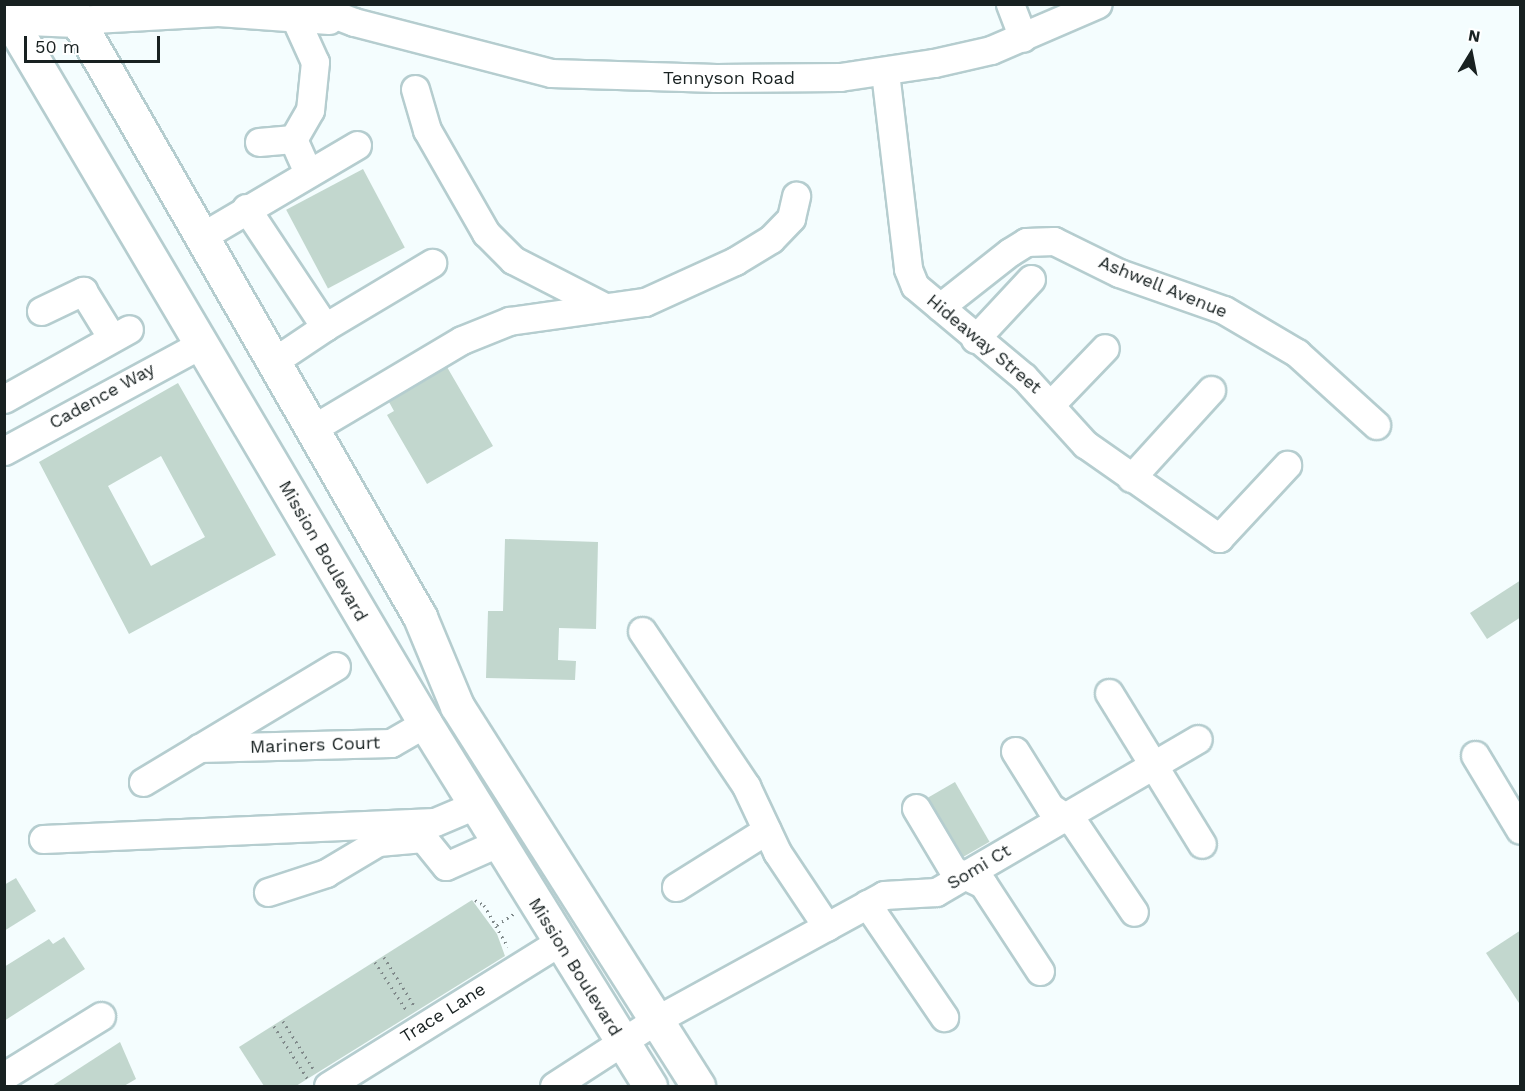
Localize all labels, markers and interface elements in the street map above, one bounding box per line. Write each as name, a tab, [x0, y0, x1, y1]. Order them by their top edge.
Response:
scale bar	[27, 24, 164, 62]
north arrow	[1441, 24, 1501, 84]
text: N	[1467, 25, 1482, 46]
text: 50 m	[35, 36, 80, 57]
street label: Tennyson Road	[663, 67, 795, 89]
street label: Ashwell Avenue	[1095, 251, 1231, 323]
street label: Hideaway Street	[922, 290, 1046, 398]
street label: Cadence Way	[45, 358, 159, 434]
street label: Mission Boulevard	[274, 477, 372, 625]
street label: Mariners Court	[250, 732, 380, 758]
street label: Somi Ct	[943, 840, 1015, 894]
street label: Mission Boulevard	[524, 894, 626, 1040]
street label: Trace Lane	[397, 978, 489, 1048]

